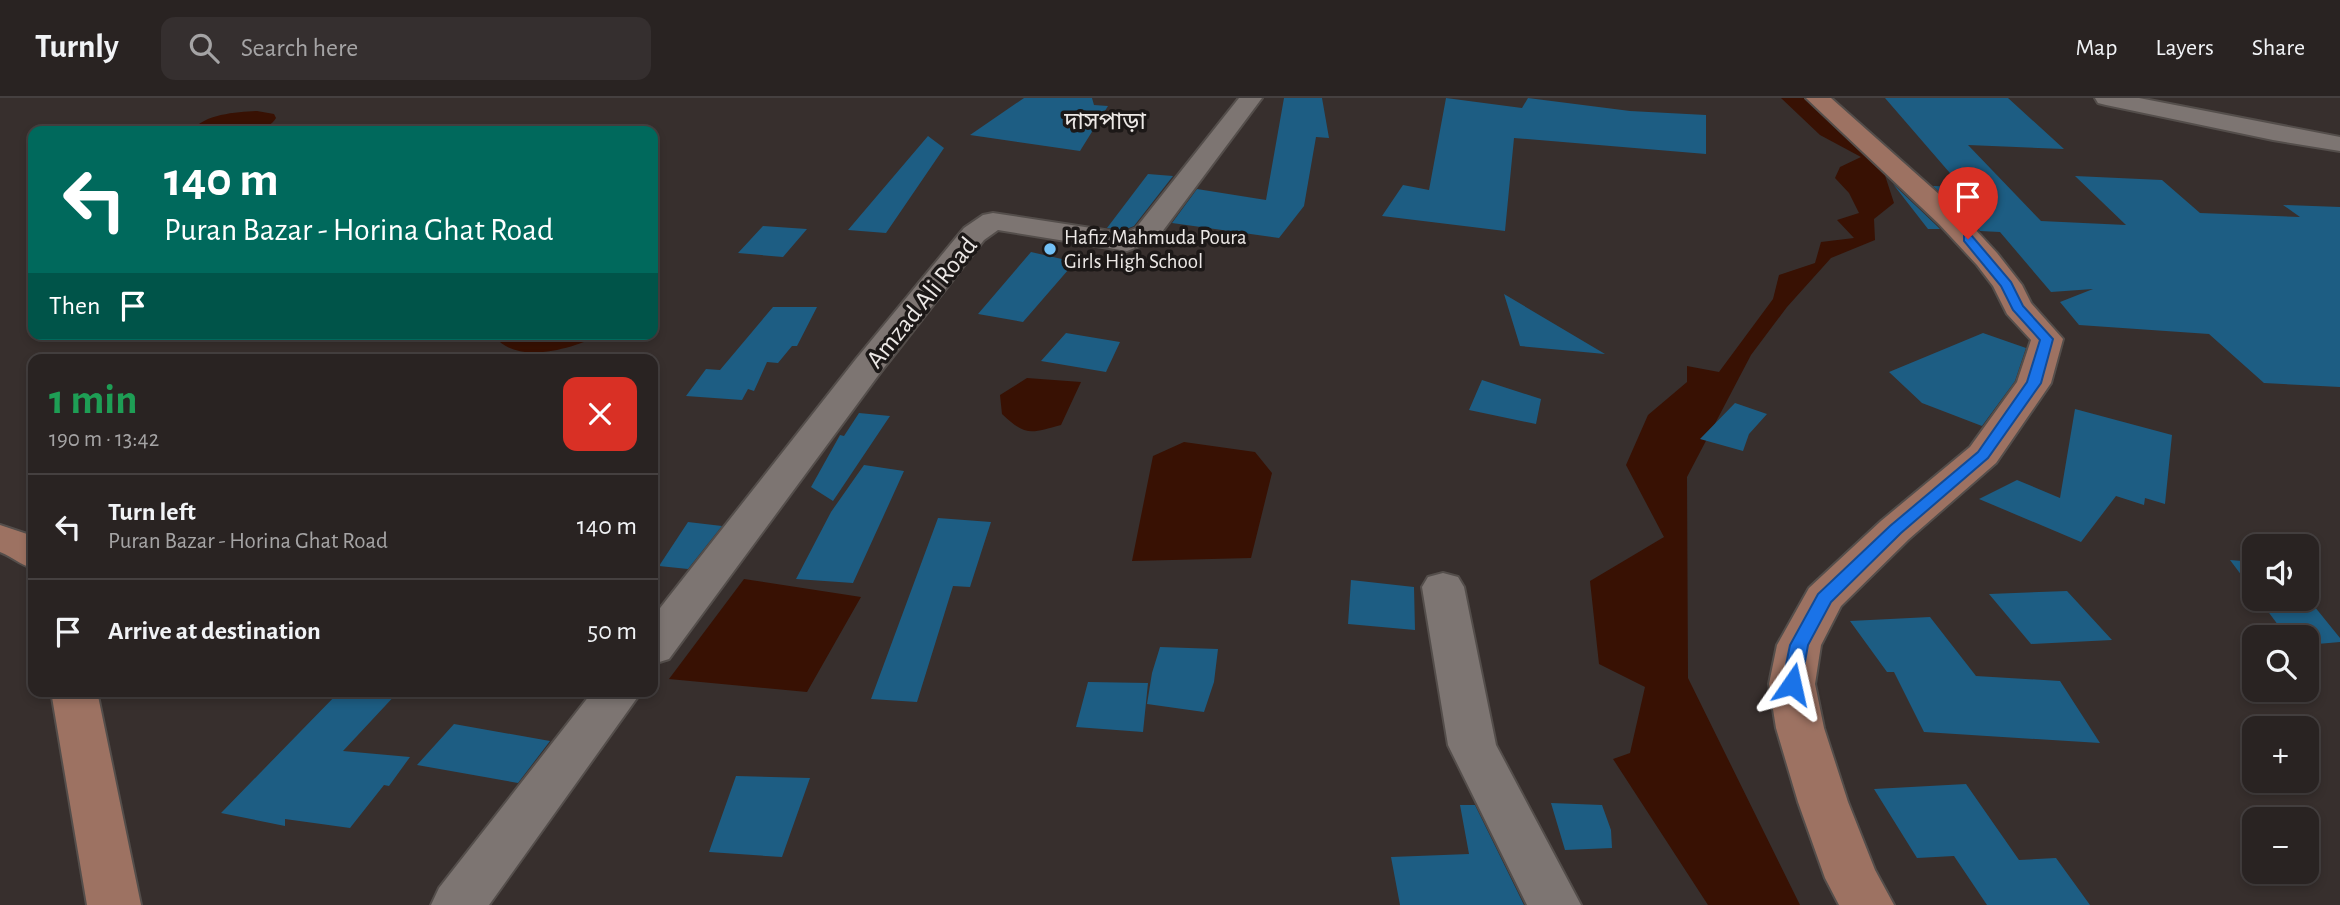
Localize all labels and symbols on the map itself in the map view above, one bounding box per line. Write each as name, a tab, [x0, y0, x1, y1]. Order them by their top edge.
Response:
district label: দাসপাড়া	[1063, 110, 1146, 134]
pin	[1938, 167, 1998, 239]
place label: Hafiz Mahmuda Poura Girls High School	[1064, 227, 1247, 272]
street label: Amzad Ali Road	[861, 232, 982, 373]
marker: Hafiz Mahmuda Poura Girls High School	[1042, 241, 1058, 257]
position arrow	[1755, 647, 1829, 721]

